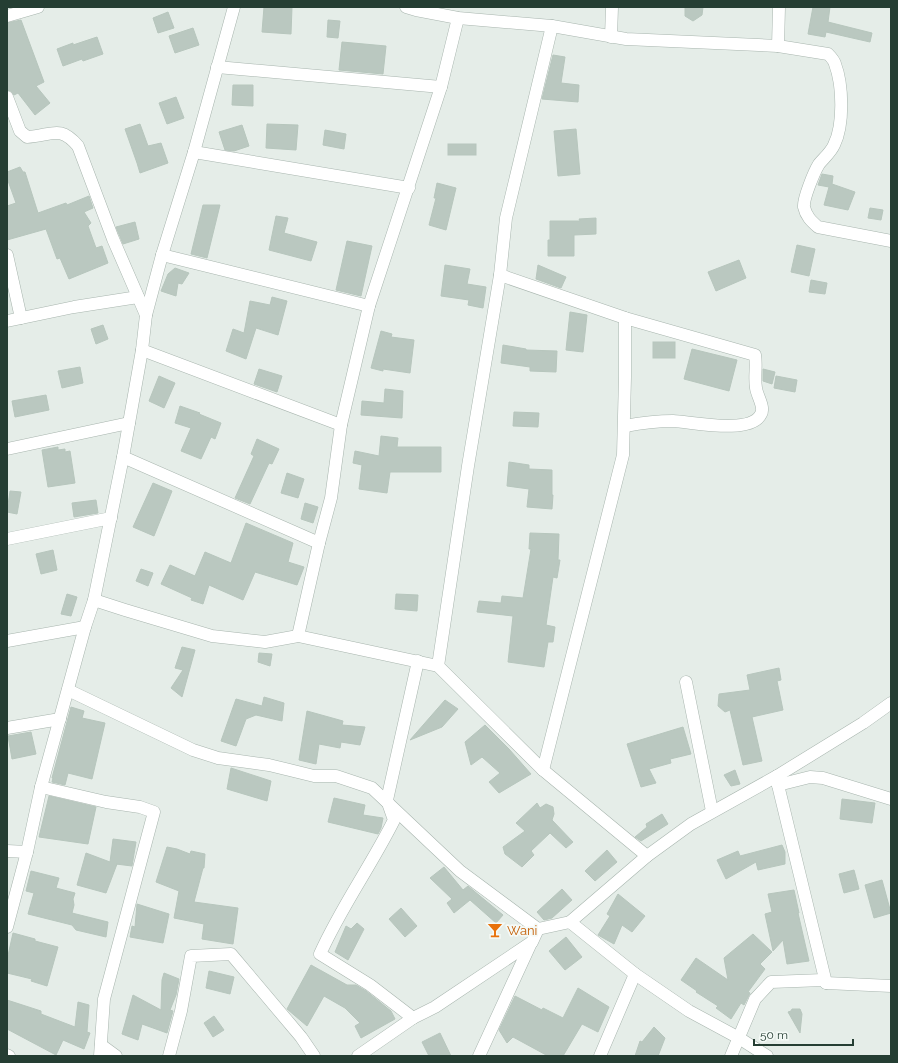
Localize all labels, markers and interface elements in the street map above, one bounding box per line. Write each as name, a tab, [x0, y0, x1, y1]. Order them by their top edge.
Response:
bar icon: Wani	[486, 921, 504, 939]
place label: Wani	[507, 923, 537, 938]
scale bar	[754, 1021, 853, 1047]
text: 50 m	[760, 1028, 788, 1042]

